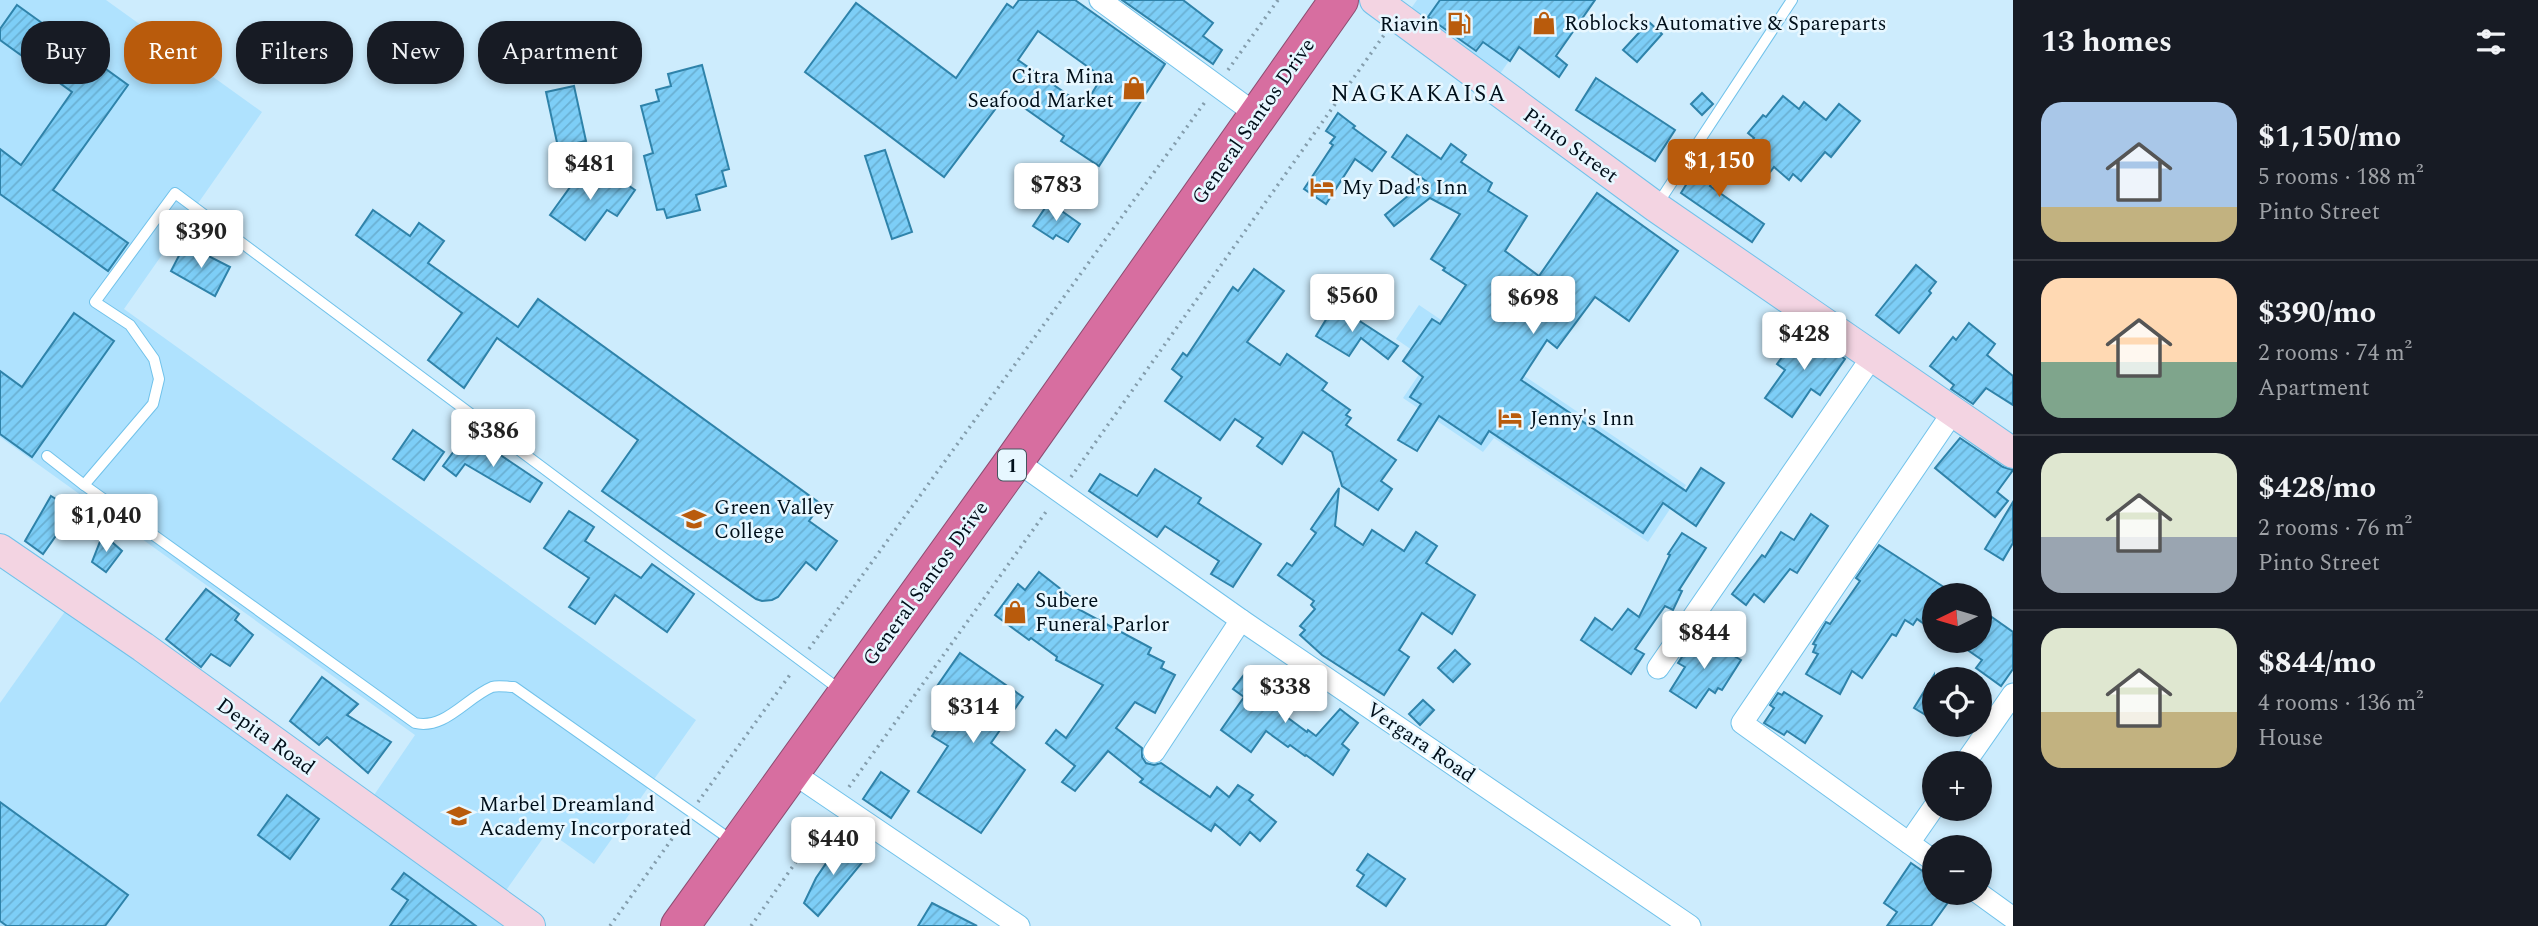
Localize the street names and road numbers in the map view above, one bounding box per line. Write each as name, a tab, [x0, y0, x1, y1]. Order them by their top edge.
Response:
street label: General Santos Drive	[1184, 32, 1324, 212]
street label: Pinto Street	[1516, 100, 1625, 191]
road number: 1	[998, 450, 1026, 480]
street label: General Santos Drive	[855, 494, 997, 673]
street label: Depita Road	[209, 690, 321, 784]
street label: Vergara Road	[1359, 694, 1482, 791]

